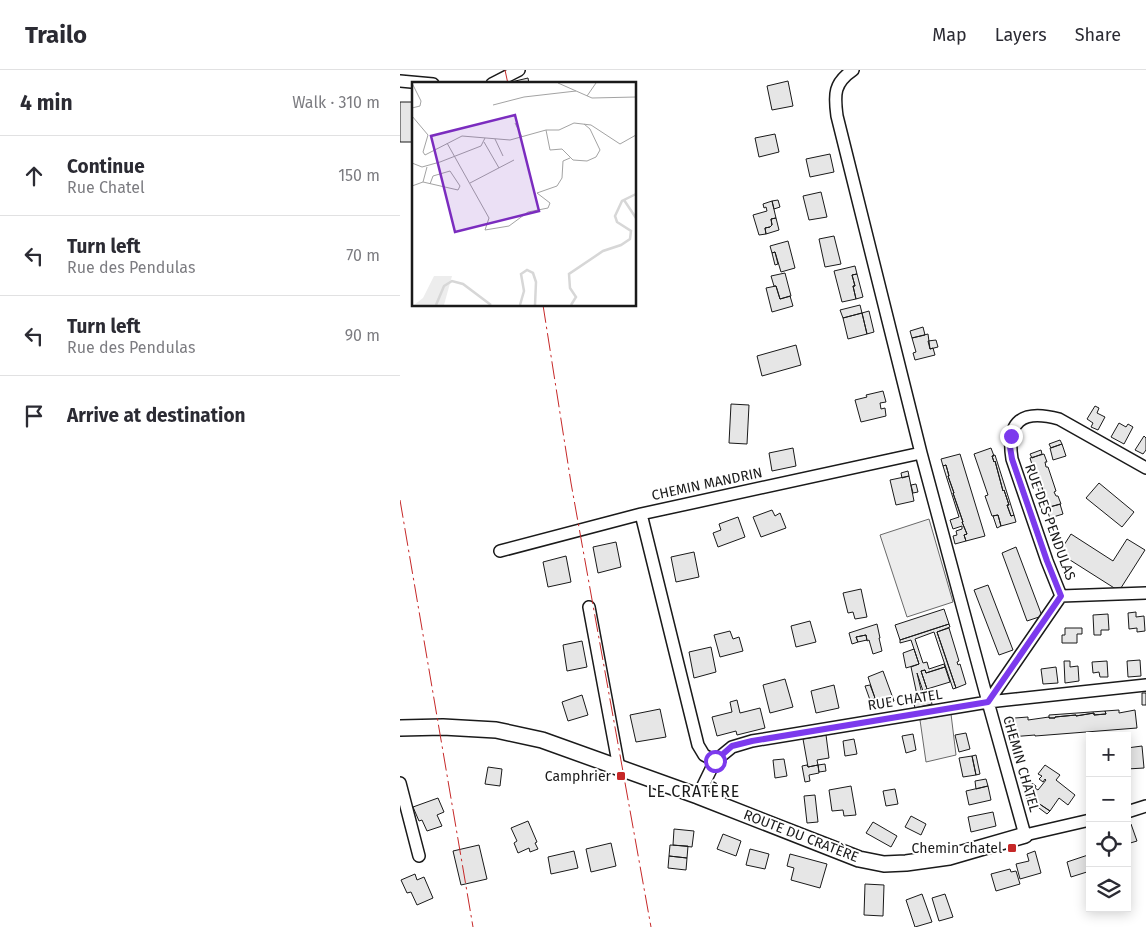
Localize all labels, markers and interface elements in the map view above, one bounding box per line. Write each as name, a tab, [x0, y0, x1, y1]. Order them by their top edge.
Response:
text: Trailo	[25, 21, 87, 49]
text: Map	[932, 24, 967, 46]
text: Layers	[995, 24, 1047, 46]
text: Share	[1075, 24, 1121, 46]
inset map	[412, 82, 636, 306]
text: 4 min	[20, 90, 73, 116]
text: Walk · 310 m	[292, 93, 380, 112]
text: Continue	[67, 155, 145, 178]
icon: ahead	[20, 162, 48, 190]
text: 150 m	[338, 166, 380, 185]
text: Rue Chatel	[67, 178, 145, 197]
text: Turn left	[67, 235, 141, 258]
icon: left	[20, 242, 48, 270]
text: 70 m	[346, 246, 380, 265]
text: Rue des Pendulas	[67, 258, 195, 277]
text: Turn left	[67, 315, 141, 338]
icon: left	[20, 322, 48, 350]
text: 90 m	[345, 326, 380, 345]
text: Rue des Pendulas	[67, 338, 195, 357]
icon: arrive	[20, 402, 48, 430]
text: Arrive at destination	[67, 404, 246, 427]
route end	[1000, 425, 1023, 448]
street label: RUE DES PENDULAS	[1021, 461, 1079, 583]
street label: CHEMIN MANDRIN	[650, 464, 764, 504]
street label: RUE CHATEL	[867, 686, 943, 714]
street label: CHEMIN CHATEL	[999, 714, 1043, 814]
map controls	[1086, 732, 1131, 912]
button: +	[1086, 732, 1131, 777]
route start	[704, 750, 727, 773]
place label: Camphrier	[545, 768, 612, 785]
marker: Camphrier	[615, 770, 627, 782]
button: −	[1086, 777, 1131, 822]
district label: LE CRATÈRE	[648, 781, 740, 801]
street label: ROUTE DU CRATÈRE	[741, 805, 861, 866]
button: locate	[1086, 822, 1131, 867]
place label: Chemin chatel	[912, 840, 1002, 857]
marker: Chemin chatel	[1006, 842, 1018, 854]
button: layers	[1086, 867, 1131, 912]

